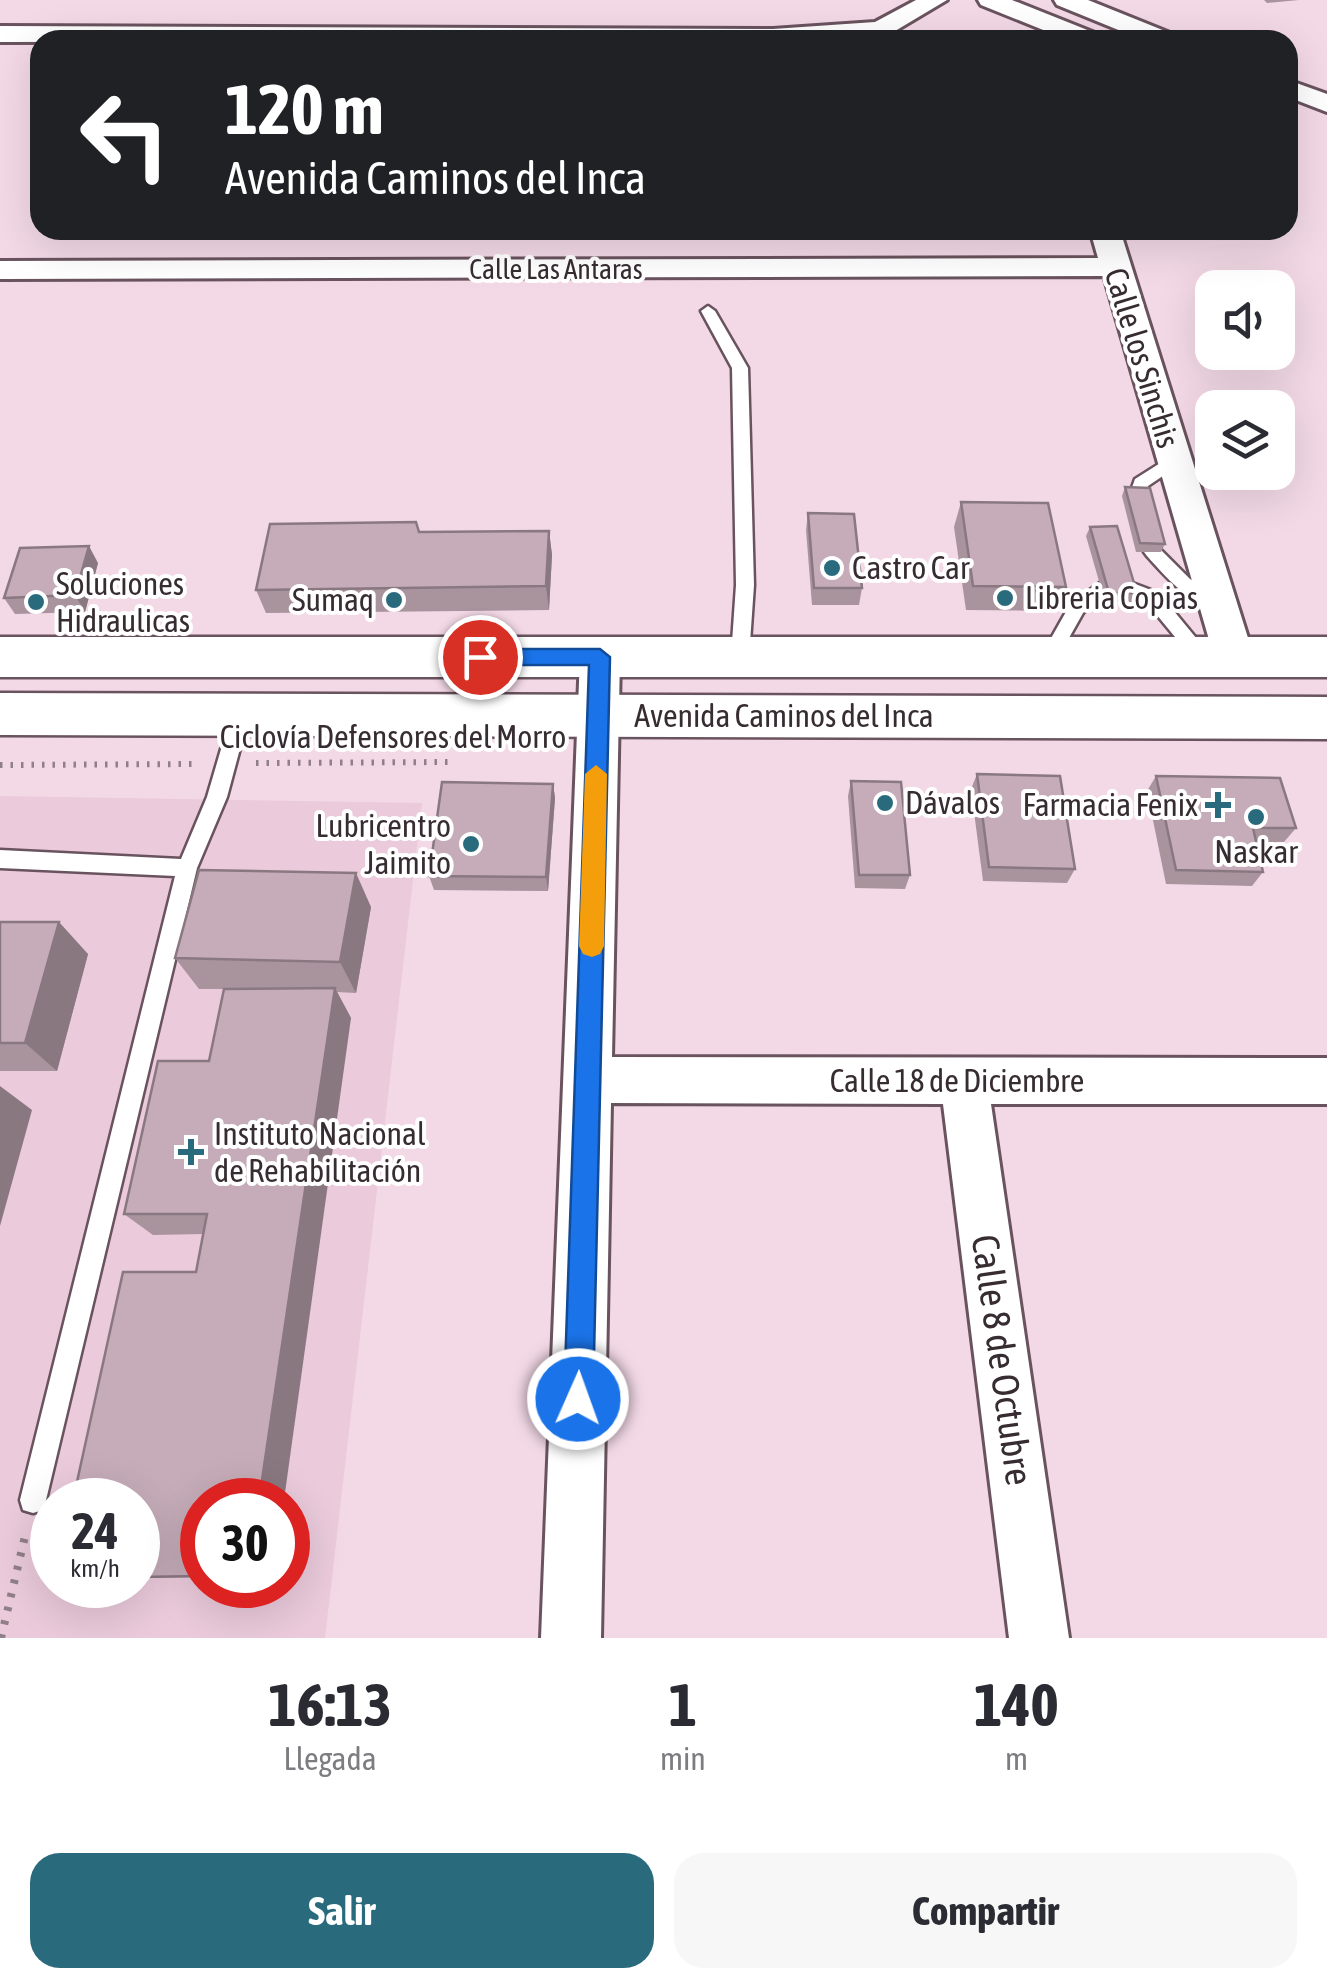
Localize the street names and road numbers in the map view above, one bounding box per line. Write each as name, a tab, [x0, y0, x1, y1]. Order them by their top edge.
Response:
street label: Calle Las Antaras	[469, 253, 643, 285]
street label: Calle los Sinchis	[1098, 263, 1187, 452]
street label: Avenida Caminos del Inca	[634, 697, 934, 734]
street label: Ciclovía Defensores del Morro	[220, 718, 566, 755]
street label: Calle 18 de Diciembre	[830, 1062, 1084, 1099]
street label: Calle 8 de Octubre	[964, 1232, 1041, 1488]

